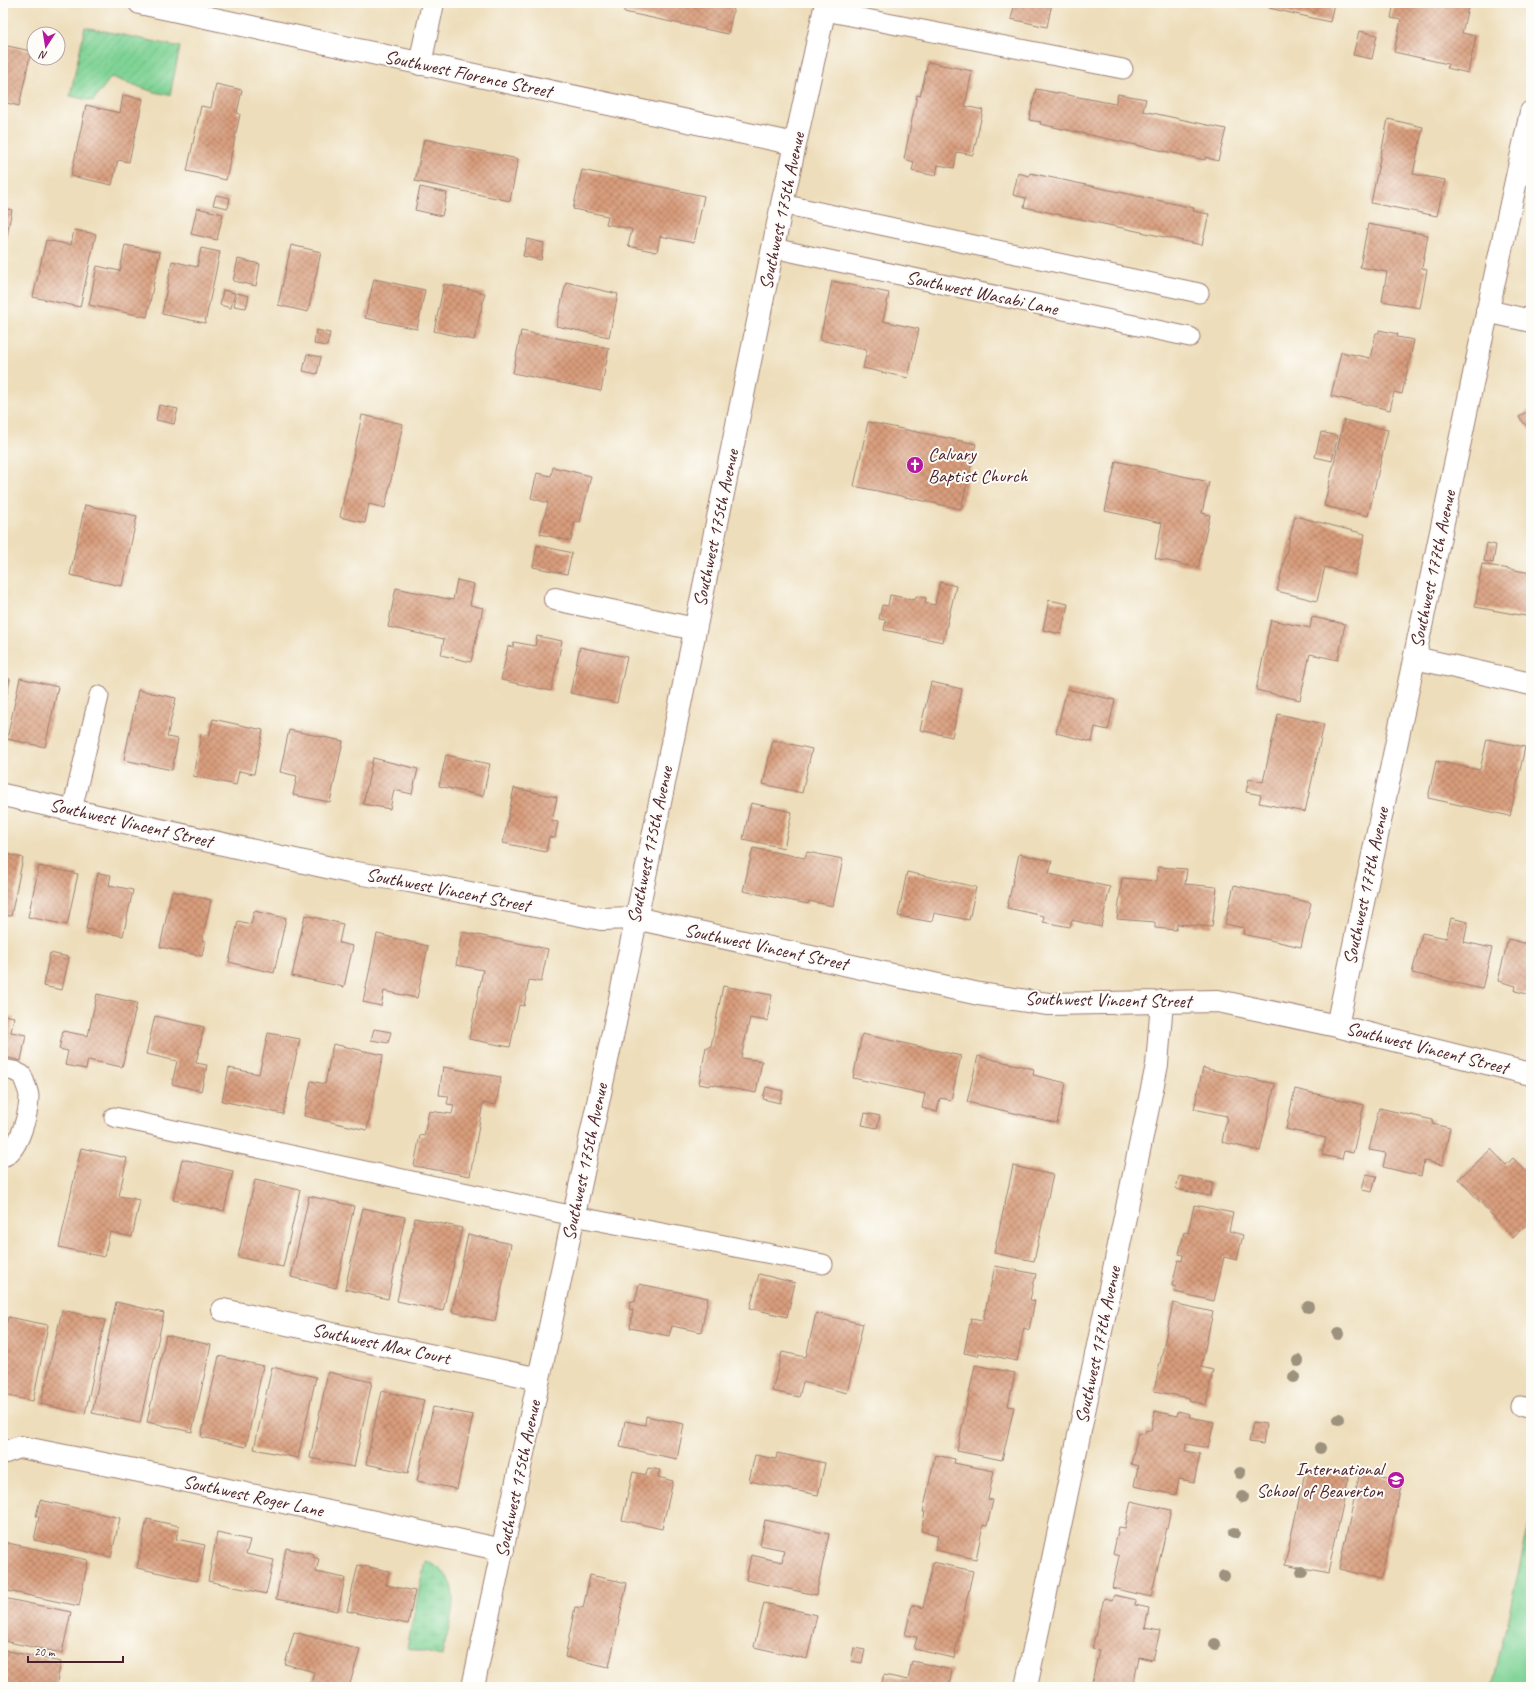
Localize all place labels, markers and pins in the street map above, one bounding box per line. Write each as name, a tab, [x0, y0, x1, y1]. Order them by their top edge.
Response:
place label: Calvary Baptist Church	[928, 442, 1029, 488]
church icon: Calvary Baptist Church	[905, 455, 925, 475]
place label: International School of Beaverton	[1256, 1457, 1387, 1503]
school or university icon: International School of Beaverton	[1386, 1470, 1406, 1490]

